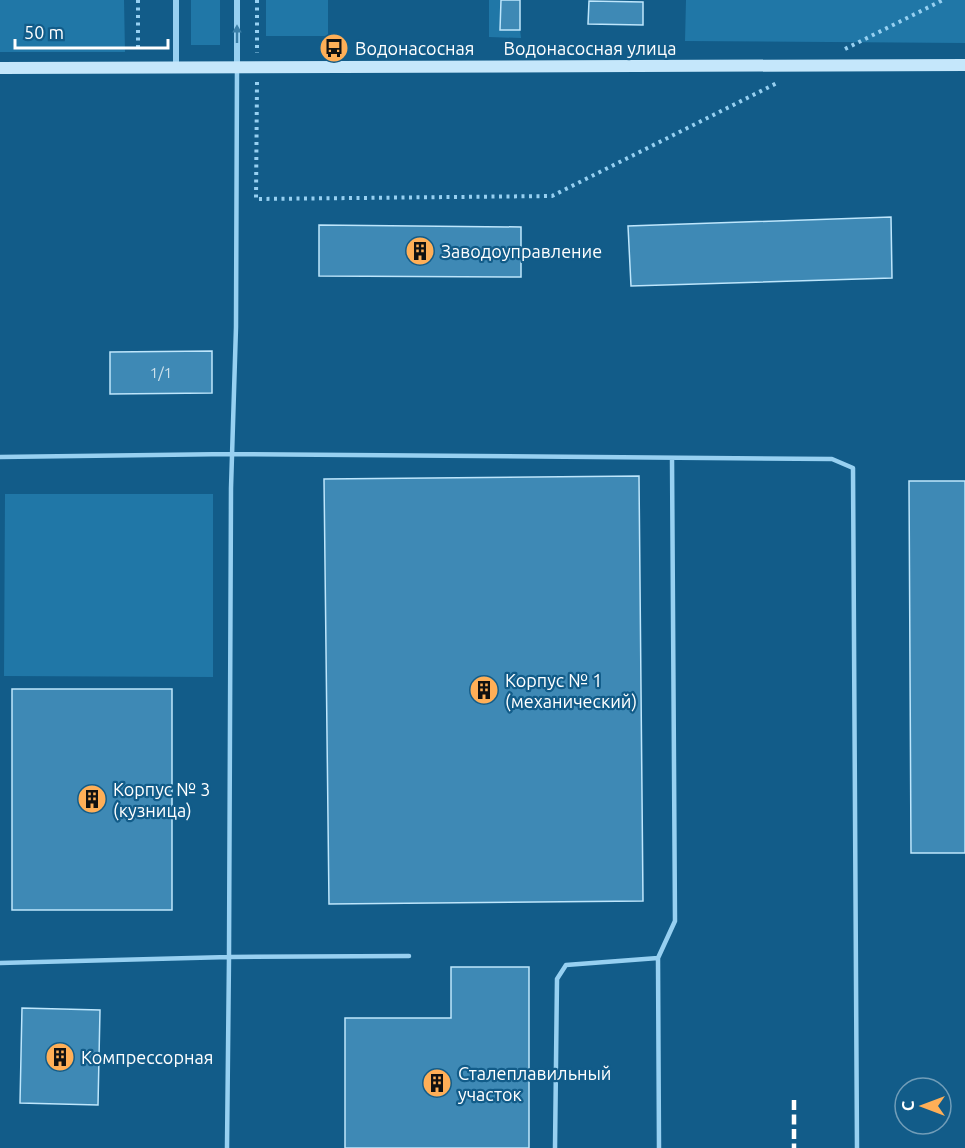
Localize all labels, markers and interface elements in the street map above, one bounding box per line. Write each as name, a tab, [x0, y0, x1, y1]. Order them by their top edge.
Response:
scale bar	[15, 12, 168, 50]
text: 50 m	[24, 22, 64, 42]
one-way arrow	[232, 24, 242, 43]
bus stop icon: Водонасосная	[318, 32, 350, 64]
place label: Водонасосная	[355, 38, 474, 58]
street label: Водонасосная улица	[504, 38, 676, 58]
building icon: Заводоуправление	[404, 235, 436, 267]
place label: Заводоуправление	[441, 241, 602, 261]
house number: 1/1	[150, 364, 172, 381]
place label: Корпус № 1 (механический)	[505, 670, 637, 712]
building icon: Корпус № 1 (механический)	[468, 674, 500, 706]
place label: Корпус № 3 (кузница)	[113, 779, 210, 821]
building icon: Корпус № 3 (кузница)	[76, 783, 108, 815]
building icon: Компрессорная	[44, 1041, 76, 1073]
place label: Компрессорная	[81, 1047, 213, 1067]
place label: Сталеплавильный участок	[458, 1063, 612, 1104]
building icon: Сталеплавильный участок	[421, 1067, 453, 1099]
north arrow	[893, 1076, 953, 1136]
text: С	[899, 1101, 917, 1111]

